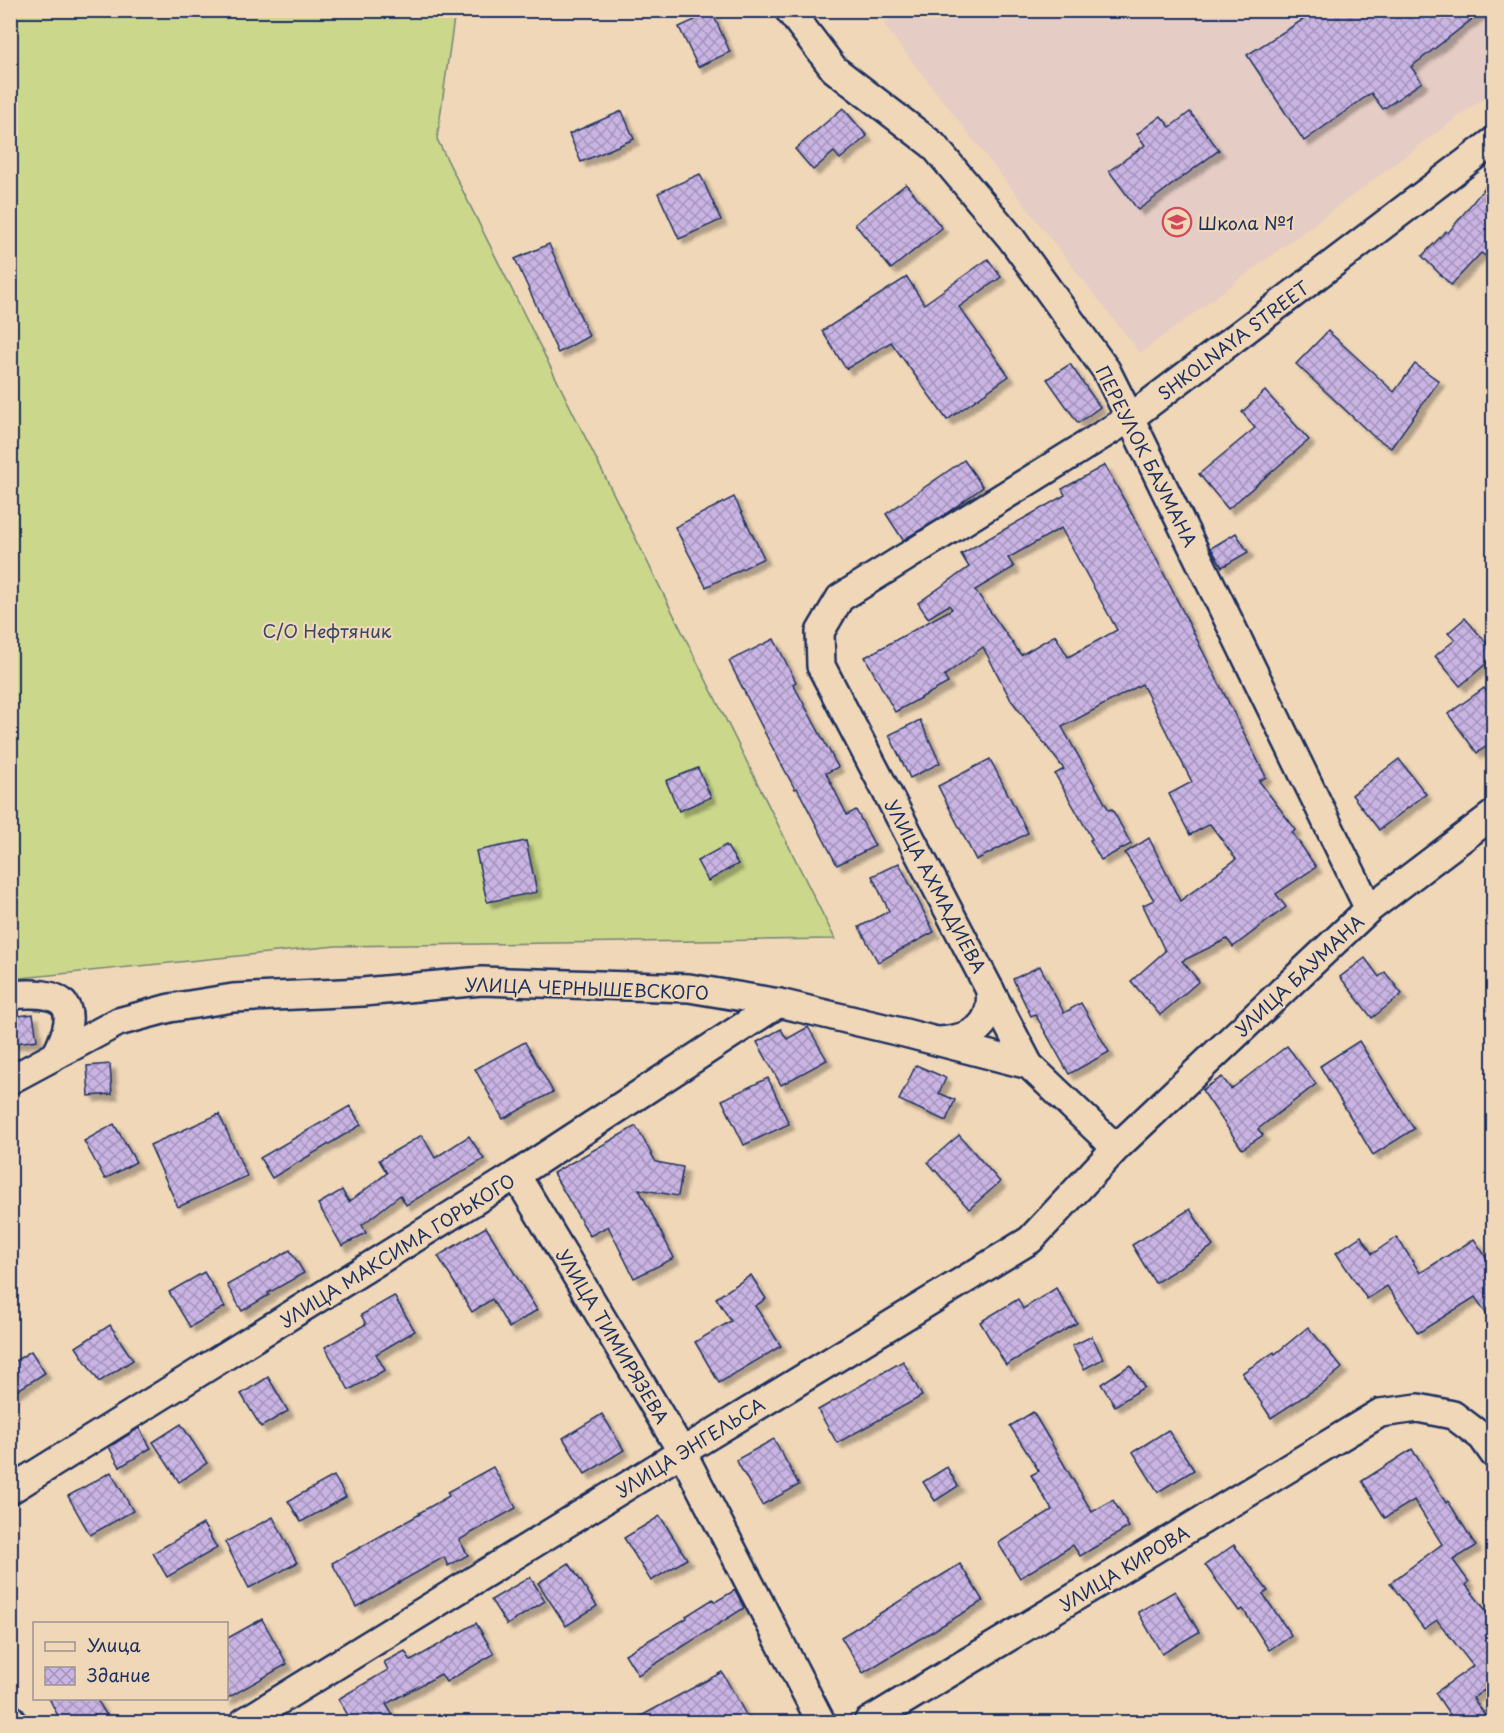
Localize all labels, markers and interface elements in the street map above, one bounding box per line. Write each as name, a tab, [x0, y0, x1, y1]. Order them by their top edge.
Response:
school or university icon: Школа №1	[1161, 206, 1193, 238]
place label: Школа №1	[1198, 209, 1294, 236]
street label: SHKOLNAYA STREET	[1152, 274, 1315, 406]
street label: ПЕРЕУЛОК БАУМАНА	[1090, 361, 1204, 551]
park label: С/О Нефтяник	[262, 617, 392, 644]
street label: УЛИЦА АХМАДИЕВА	[879, 794, 993, 978]
street label: УЛИЦА БАУМАНА	[1228, 908, 1370, 1042]
street label: УЛИЦА ЧЕРНЫШЕВСКОГО	[465, 970, 709, 1006]
street label: УЛИЦА МАКСИМА ГОРЬКОГО	[274, 1166, 520, 1334]
street label: УЛИЦА ТИМИРЯЗЕВА	[550, 1244, 676, 1428]
street label: УЛИЦА ЭНГЕЛЬСА	[610, 1390, 770, 1504]
street label: УЛИЦА КИРОВА	[1054, 1519, 1194, 1617]
legend	[33, 1622, 228, 1700]
text: Улица	[87, 1631, 141, 1658]
text: Здание	[87, 1661, 150, 1688]

